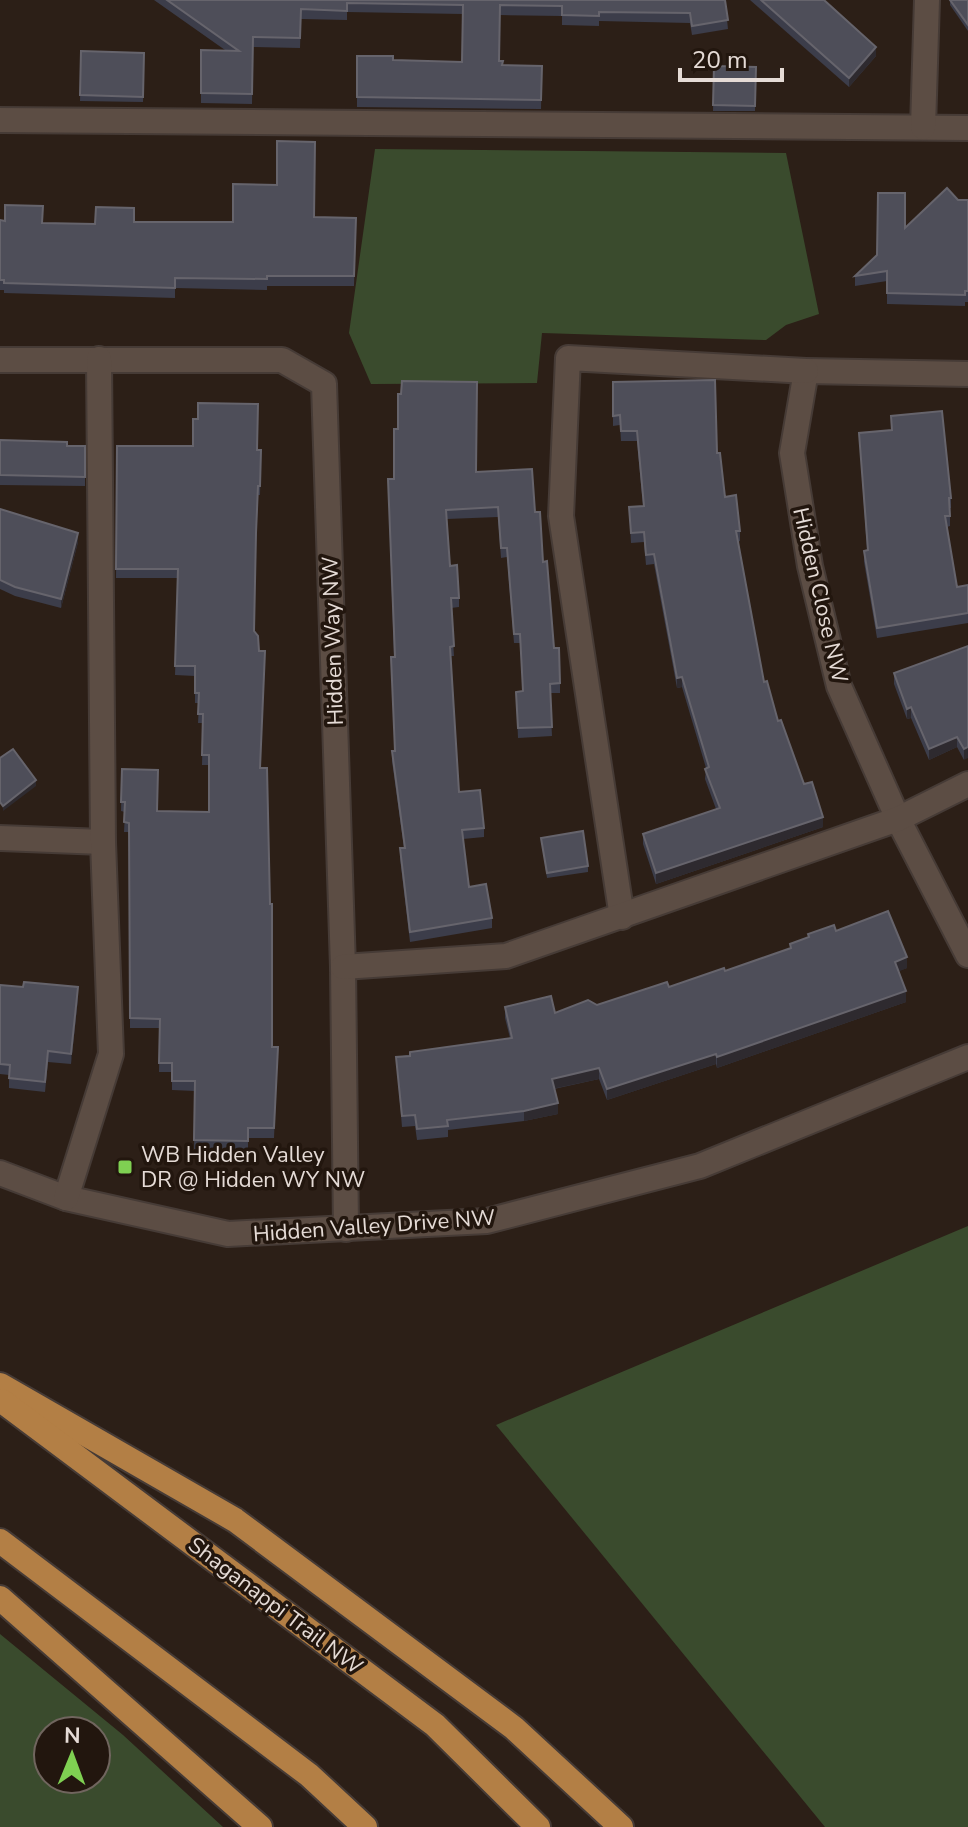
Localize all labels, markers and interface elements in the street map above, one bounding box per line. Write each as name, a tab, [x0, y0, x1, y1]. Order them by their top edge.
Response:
scale bar	[680, 32, 782, 82]
text: 20 m	[692, 44, 748, 76]
street label: Hidden Close NW	[785, 505, 855, 686]
street label: Hidden Way NW	[315, 556, 351, 726]
place label: WB Hidden Valley DR @ Hidden WY NW	[141, 1140, 365, 1195]
marker: WB Hidden Valley DR @ Hidden WY NW	[116, 1158, 134, 1176]
street label: Hidden Valley Drive NW	[252, 1203, 496, 1249]
street label: Shaganappi Trail NW	[182, 1530, 369, 1681]
north arrow	[32, 1715, 112, 1795]
text: N	[64, 1721, 81, 1751]

